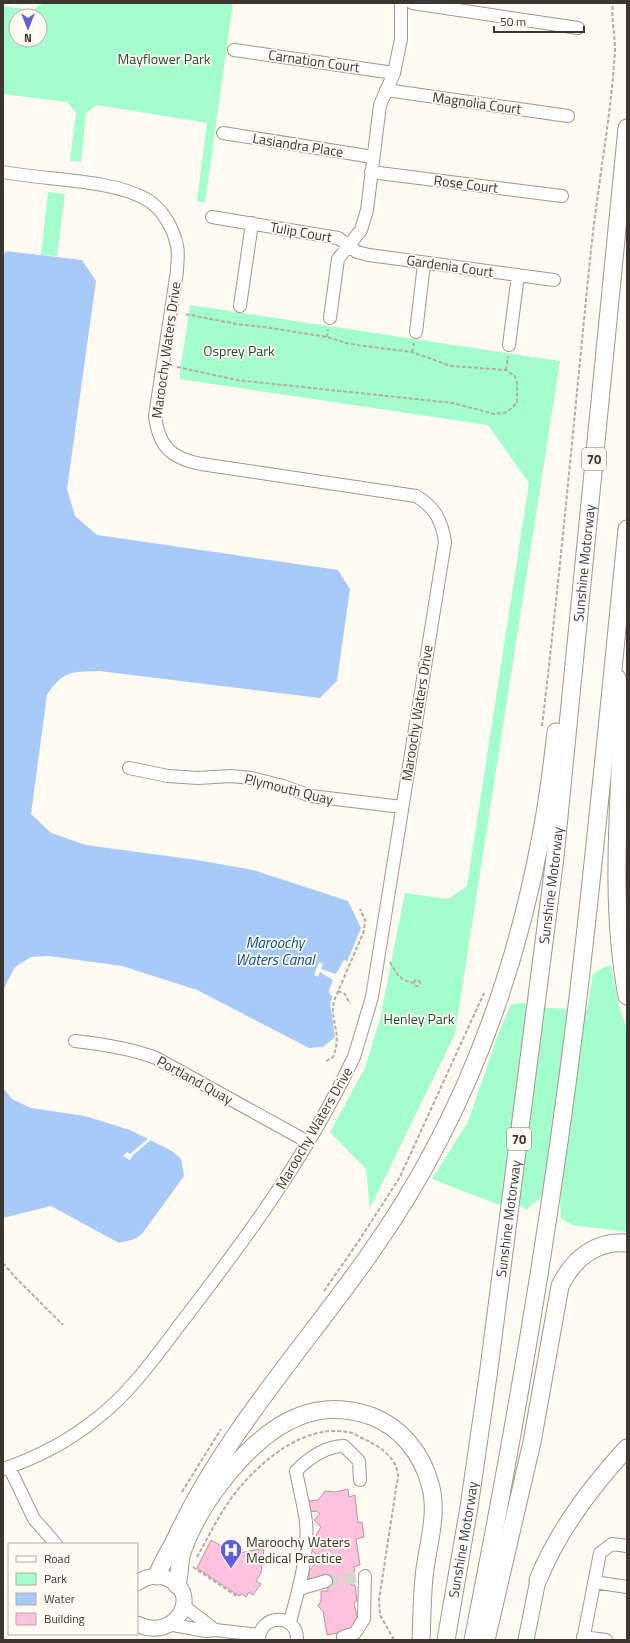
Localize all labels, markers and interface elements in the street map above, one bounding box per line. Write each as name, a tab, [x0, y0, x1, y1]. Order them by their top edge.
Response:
north arrow	[8, 8, 48, 48]
scale bar	[494, 8, 584, 34]
text: 50 m	[500, 12, 526, 31]
text: N	[24, 30, 32, 46]
street label: Carnation Court	[267, 44, 361, 77]
park label: Mayflower Park	[117, 48, 211, 69]
street label: Magnolia Court	[431, 86, 523, 119]
street label: Lasiandra Place	[251, 127, 345, 162]
street label: Rose Court	[433, 169, 499, 198]
street label: Tulip Court	[269, 216, 334, 247]
street label: Gardenia Court	[405, 249, 495, 282]
street label: Maroochy Waters Drive	[146, 280, 185, 420]
park label: Osprey Park	[203, 340, 275, 361]
road number: 70	[582, 448, 606, 470]
street label: Sunshine Motorway	[567, 503, 600, 623]
street label: Maroochy Waters Drive	[395, 643, 438, 783]
street label: Plymouth Quay	[243, 767, 336, 810]
street label: Sunshine Motorway	[533, 826, 568, 945]
water label: Maroochy Waters Canal	[236, 931, 316, 971]
park label: Henley Park	[384, 1008, 455, 1029]
street label: Portland Quay	[153, 1050, 237, 1109]
street label: Maroochy Waters Drive	[270, 1063, 357, 1193]
road number: 70	[507, 1128, 531, 1150]
street label: Sunshine Motorway	[490, 1159, 526, 1278]
street label: Sunshine Motorway	[442, 1479, 483, 1599]
place label: Maroochy Waters Medical Practice	[246, 1531, 350, 1568]
hospital icon: Maroochy Waters Medical Practice	[218, 1537, 244, 1570]
legend	[8, 1543, 138, 1635]
text: Road	[44, 1549, 70, 1568]
text: Park	[44, 1569, 67, 1588]
text: Water	[44, 1589, 75, 1608]
text: Building	[44, 1609, 85, 1628]

